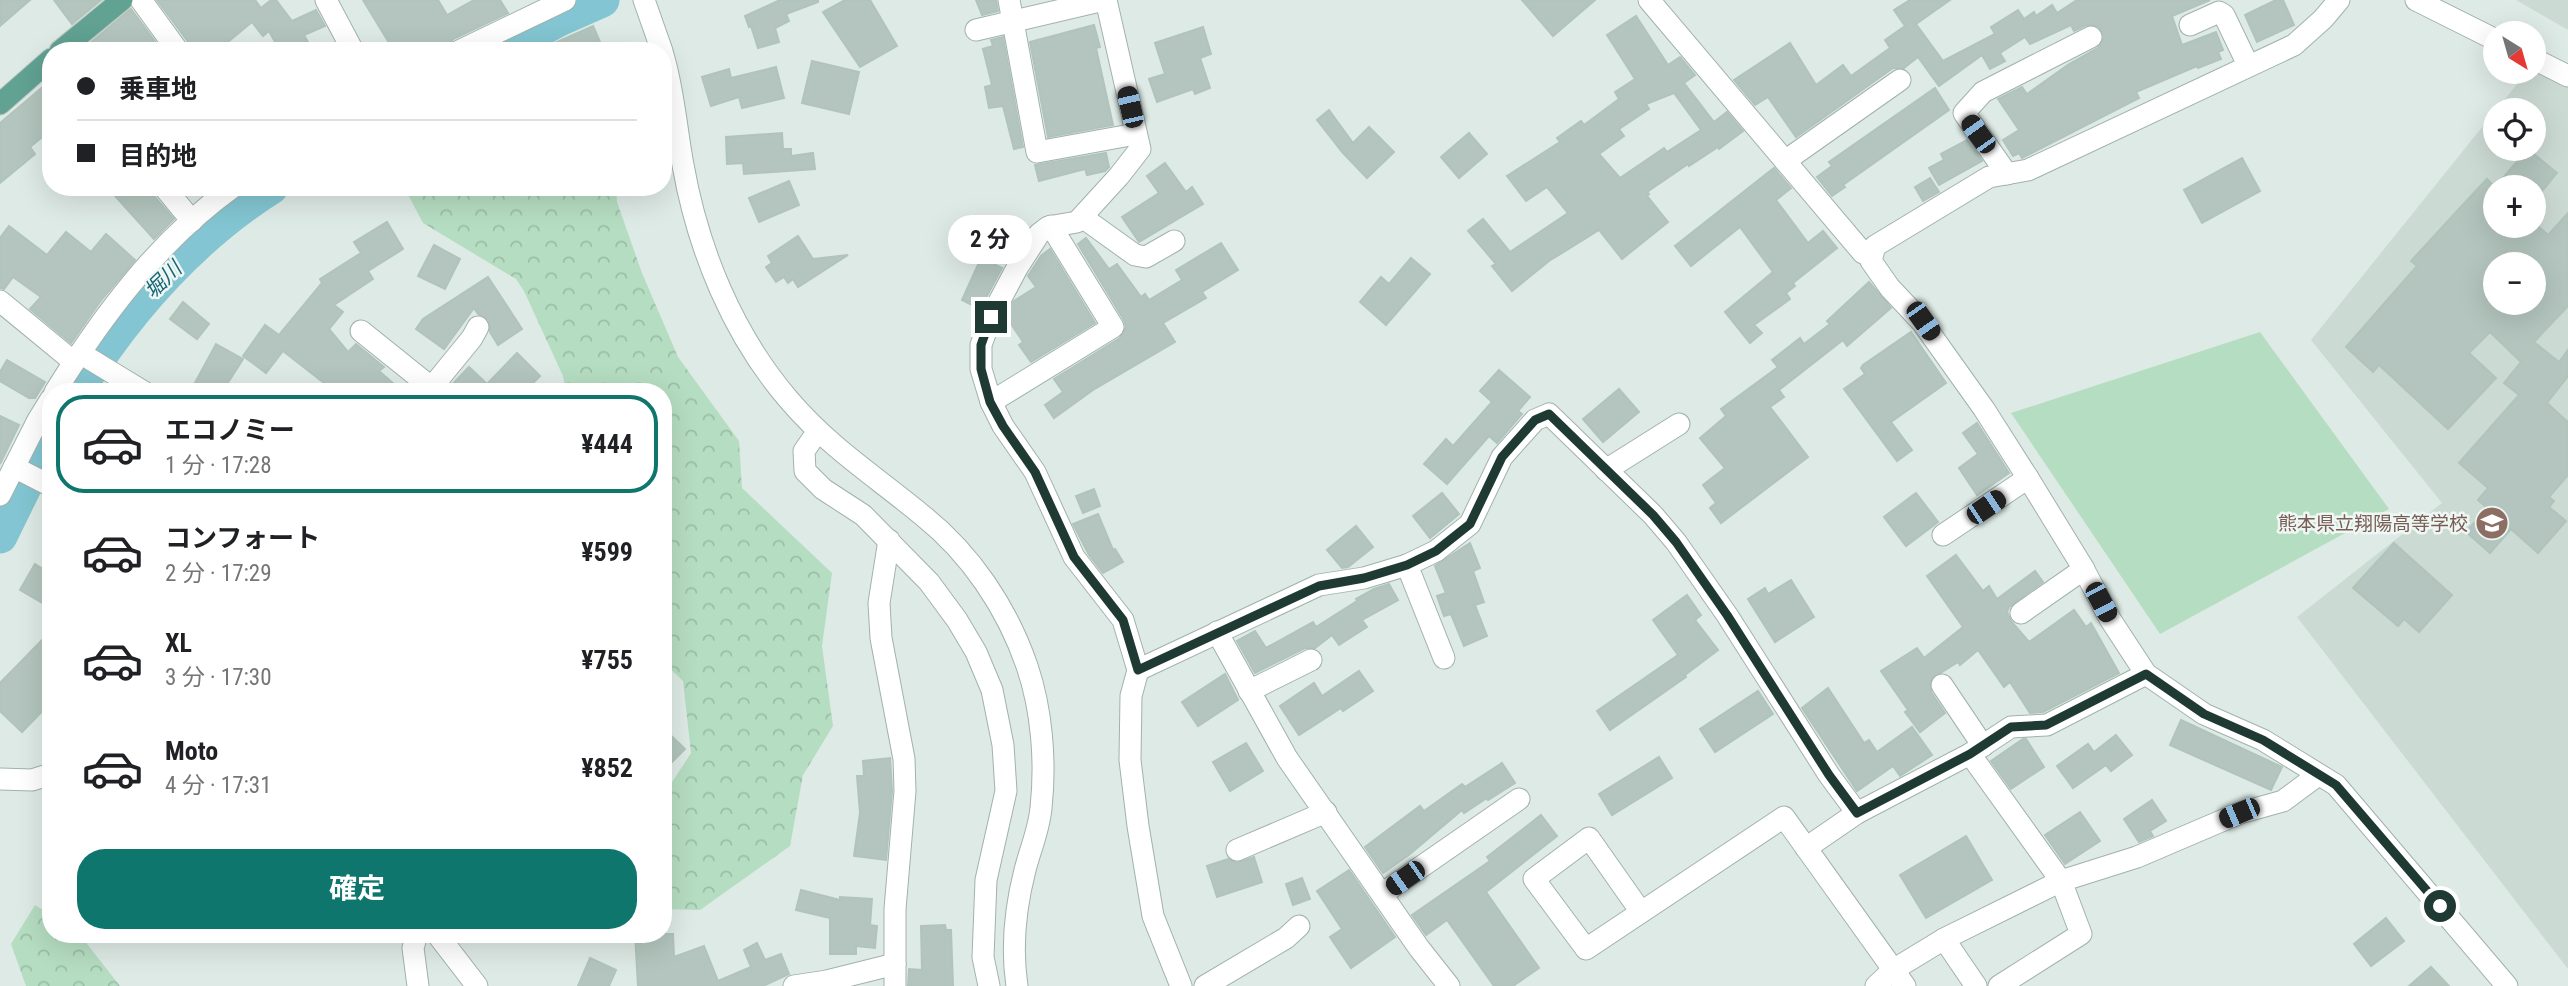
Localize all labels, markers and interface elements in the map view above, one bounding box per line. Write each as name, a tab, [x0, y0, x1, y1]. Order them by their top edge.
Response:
north arrow	[2483, 21, 2546, 84]
map controls	[2483, 21, 2546, 315]
text: 乗車地	[119, 74, 197, 104]
car	[1116, 84, 1145, 130]
button: locate	[2483, 98, 2546, 161]
car	[1958, 111, 1999, 157]
text: 目的地	[119, 141, 197, 171]
button: +	[2483, 175, 2546, 238]
callout: 2 分	[949, 216, 1033, 264]
text: 2 分	[970, 226, 1010, 253]
button: −	[2483, 252, 2546, 315]
water label: 堀川	[140, 255, 188, 303]
car	[1903, 298, 1944, 344]
route end	[975, 301, 1007, 333]
icon: car	[81, 413, 144, 476]
text: エコノミー	[165, 415, 295, 445]
text: ¥444	[581, 429, 633, 459]
text: 1 分 · 17:28	[165, 452, 272, 479]
car	[1963, 487, 2010, 527]
school or university icon: 熊本県立翔陽高等学校	[2473, 504, 2511, 542]
place label: 熊本県立翔陽高等学校	[2278, 512, 2468, 535]
icon: car	[81, 521, 144, 584]
text: コンフォート	[165, 523, 320, 553]
text: ¥599	[581, 537, 633, 567]
text: 2 分 · 17:29	[165, 560, 272, 587]
car	[2082, 579, 2121, 625]
text: XL	[165, 628, 192, 658]
icon: car	[81, 629, 144, 692]
text: ¥755	[581, 645, 633, 675]
text: 3 分 · 17:30	[165, 664, 272, 691]
text: Moto	[165, 736, 218, 766]
icon: car	[81, 737, 144, 800]
text: ¥852	[581, 753, 633, 783]
text: 4 分 · 17:31	[165, 772, 272, 799]
car	[2216, 795, 2263, 831]
button: 確定	[77, 849, 637, 929]
car	[1382, 857, 1429, 899]
route start	[2424, 890, 2456, 922]

